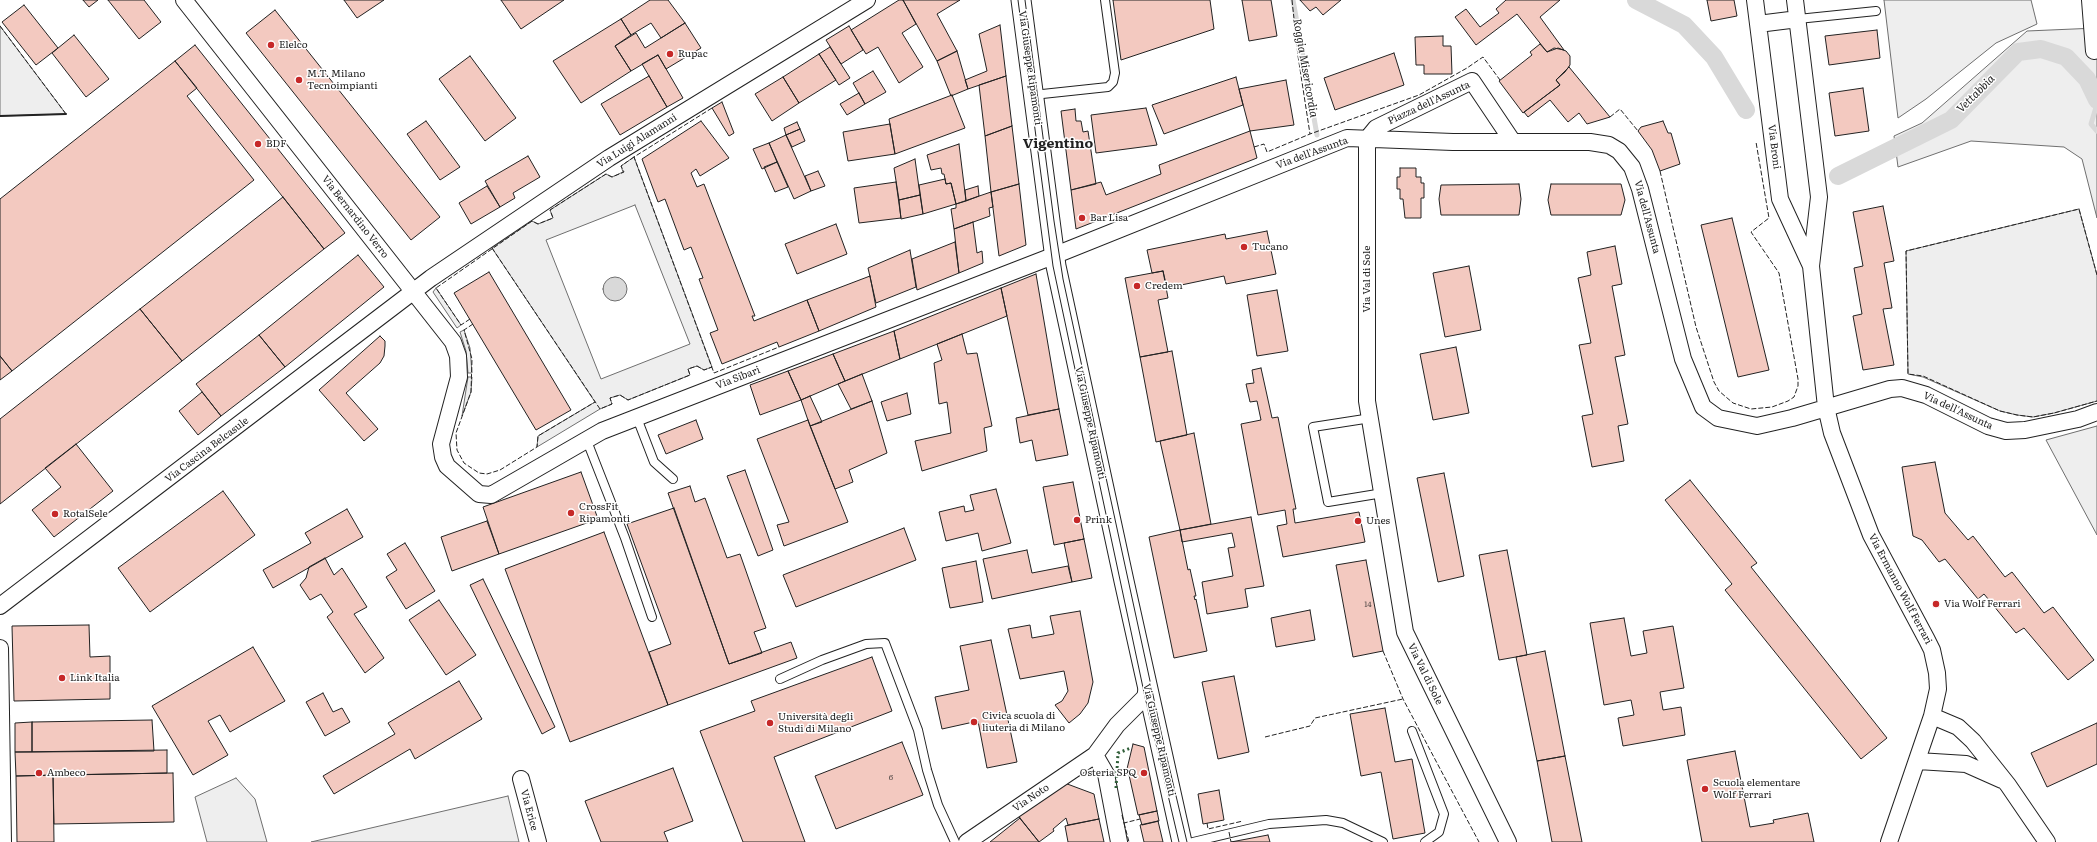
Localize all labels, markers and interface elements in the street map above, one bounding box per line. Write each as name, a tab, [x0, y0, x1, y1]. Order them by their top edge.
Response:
street label: Via Giuseppe Ripamonti	[1016, 10, 1044, 126]
water label: Roggia Misericordia	[1290, 18, 1320, 118]
place label: Elelco	[279, 39, 308, 51]
marker: Elelco	[266, 40, 276, 50]
place label: Rupac	[678, 48, 708, 60]
marker: Rupac	[665, 49, 675, 59]
place label: M.T. Milano Tecnoimpianti	[307, 68, 378, 92]
water label: Vettabbia	[1954, 72, 1998, 116]
marker: M.T. Milano Tecnoimpianti	[294, 75, 304, 85]
street label: Piazza dell'Assunta	[1386, 79, 1472, 127]
street label: Via Luigi Alamanni	[595, 111, 679, 171]
street label: Via Broni	[1765, 124, 1783, 170]
street label: Via dell'Assunta	[1274, 134, 1350, 172]
district label: Vigentino	[1023, 136, 1093, 152]
place label: BDF	[266, 138, 286, 150]
marker: BDF	[253, 139, 263, 149]
street label: Via Bernardino Verro	[319, 173, 391, 261]
street label: Via dell'Assunta	[1631, 179, 1663, 255]
place label: Bar Lisa	[1090, 212, 1128, 224]
marker: Bar Lisa	[1077, 213, 1087, 223]
place label: Tucano	[1252, 241, 1288, 253]
marker: Tucano	[1239, 242, 1249, 252]
street label: Via Val di Sole	[1361, 246, 1373, 312]
place label: Credem	[1145, 280, 1183, 292]
marker: Credem	[1132, 281, 1142, 291]
street label: Via Sibari	[714, 364, 762, 392]
street label: Via Giuseppe Ripamonti	[1072, 365, 1108, 481]
street label: Via dell'Assunta	[1921, 390, 1995, 432]
street label: Via Cascina Belcasule	[163, 415, 251, 485]
place label: CrossFit Ripamonti	[579, 501, 630, 524]
place label: RotalSele	[63, 508, 108, 520]
marker: CrossFit Ripamonti	[566, 508, 576, 518]
marker: RotalSele	[50, 509, 60, 519]
place label: Prink	[1085, 514, 1112, 526]
marker: Prink	[1072, 515, 1082, 525]
place label: Unes	[1366, 515, 1390, 527]
marker: Unes	[1353, 516, 1363, 526]
street label: Via Ermanno Wolf Ferrari	[1866, 532, 1934, 646]
place label: Via Wolf Ferrari	[1944, 598, 2021, 610]
marker: Via Wolf Ferrari	[1931, 599, 1941, 609]
house number: 14	[1364, 600, 1372, 610]
street label: Via Val di Sole	[1405, 641, 1445, 707]
place label: Link Italia	[70, 672, 120, 684]
marker: Link Italia	[57, 673, 67, 683]
street label: Via Giuseppe Ripamonti	[1140, 682, 1178, 798]
place label: Civica scuola di liuteria di Milano	[982, 710, 1065, 734]
place label: Università degli Studi di Milano	[778, 711, 853, 734]
marker: Civica scuola di liuteria di Milano	[969, 717, 979, 727]
marker: Università degli Studi di Milano	[765, 718, 775, 728]
place label: Ambeco	[47, 767, 86, 779]
place label: Osteria SPQ	[1080, 767, 1136, 779]
marker: Ambeco	[34, 768, 44, 778]
marker: Osteria SPQ	[1139, 768, 1149, 778]
house number: 6	[889, 773, 893, 783]
place label: Scuola elementare Wolf Ferrari	[1713, 777, 1800, 800]
street label: Via Noto	[1010, 781, 1052, 815]
marker: Scuola elementare Wolf Ferrari	[1700, 784, 1710, 794]
street label: Via Erice	[518, 788, 540, 832]

